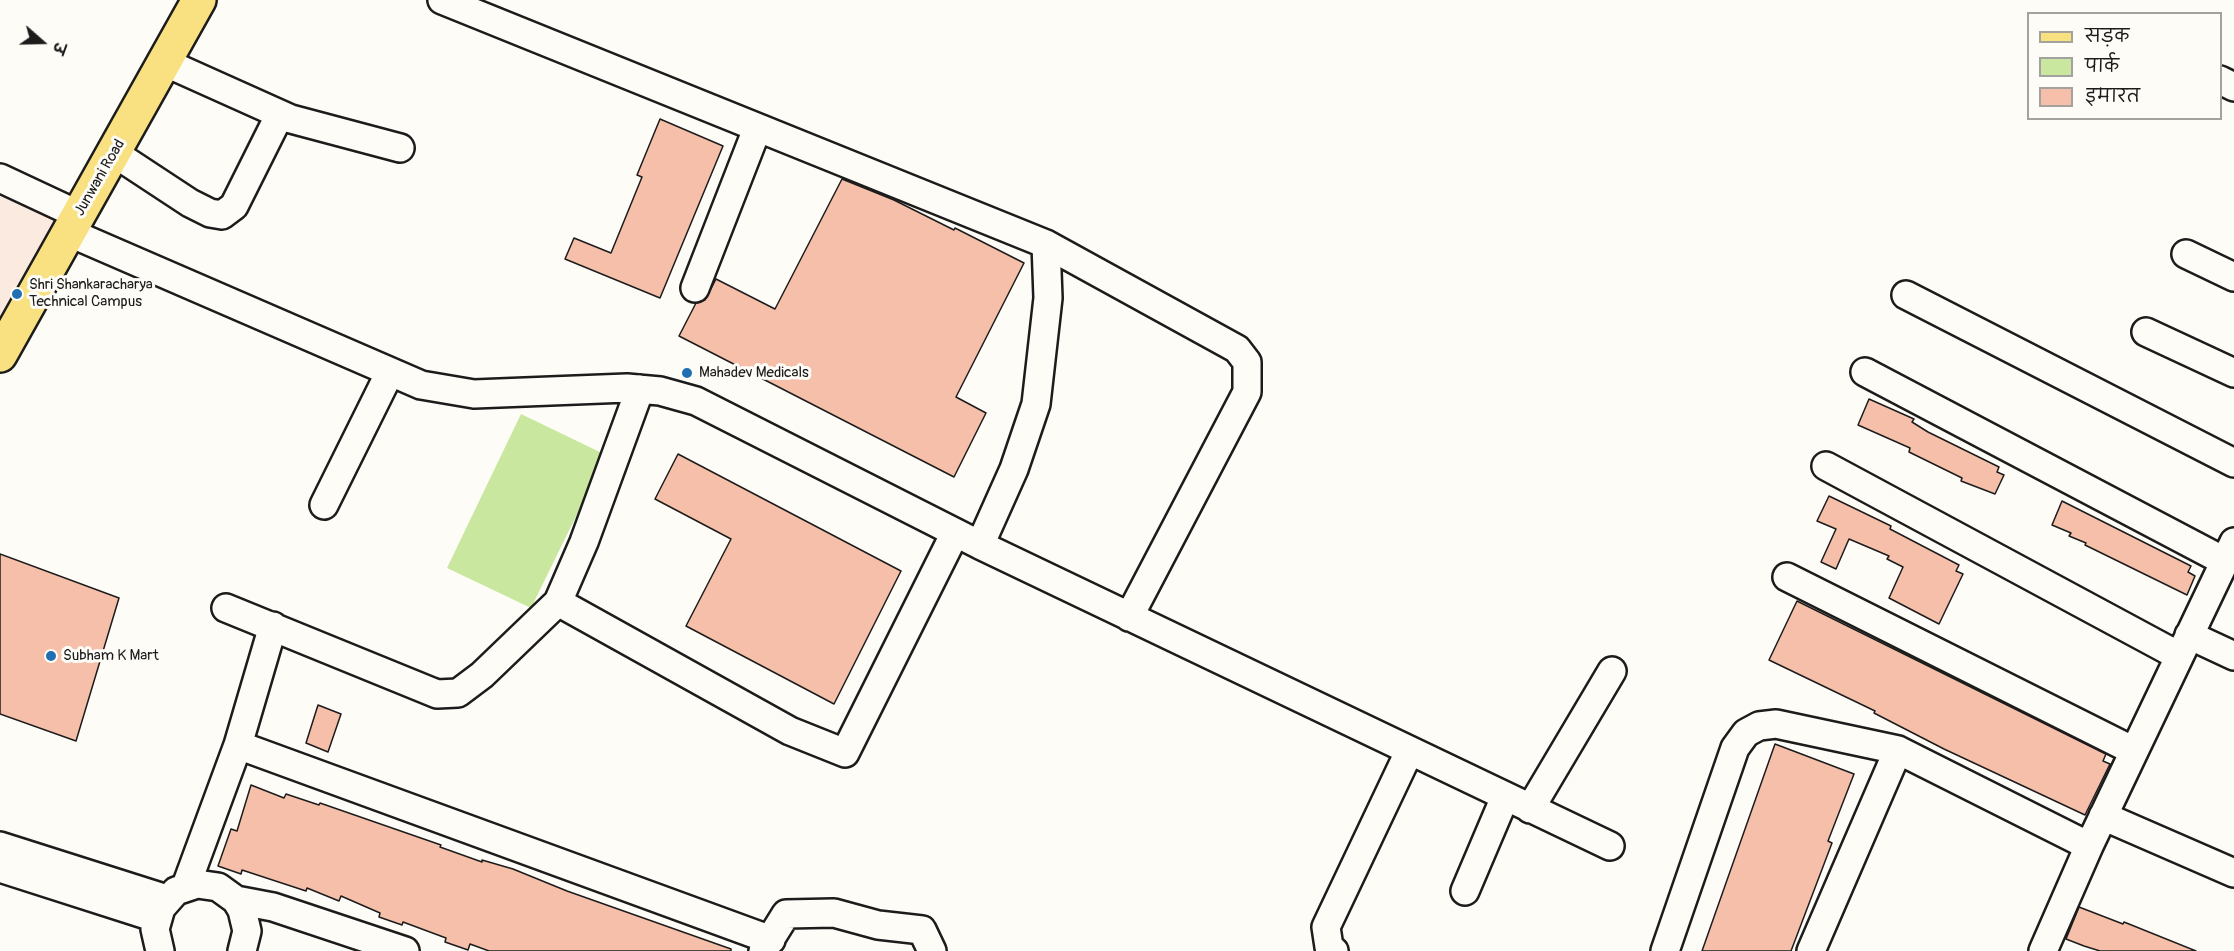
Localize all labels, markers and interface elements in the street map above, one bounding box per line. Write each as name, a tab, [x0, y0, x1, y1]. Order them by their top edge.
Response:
north arrow	[12, 12, 72, 72]
legend	[2027, 12, 2222, 120]
text: सड़क	[2085, 25, 2129, 48]
text: उ	[48, 40, 70, 57]
text: पार्क	[2085, 55, 2119, 78]
text: इमारत	[2085, 85, 2140, 108]
street label: Junwani Road	[71, 137, 129, 219]
place label: Shri Shankaracharya Technical Campus	[29, 276, 153, 311]
marker: Shri Shankaracharya Technical Campus	[10, 287, 24, 301]
place label: Mahadev Medicals	[699, 364, 809, 382]
marker: Mahadev Medicals	[680, 366, 694, 380]
place label: Subham K Mart	[63, 647, 159, 665]
marker: Subham K Mart	[44, 649, 58, 663]

